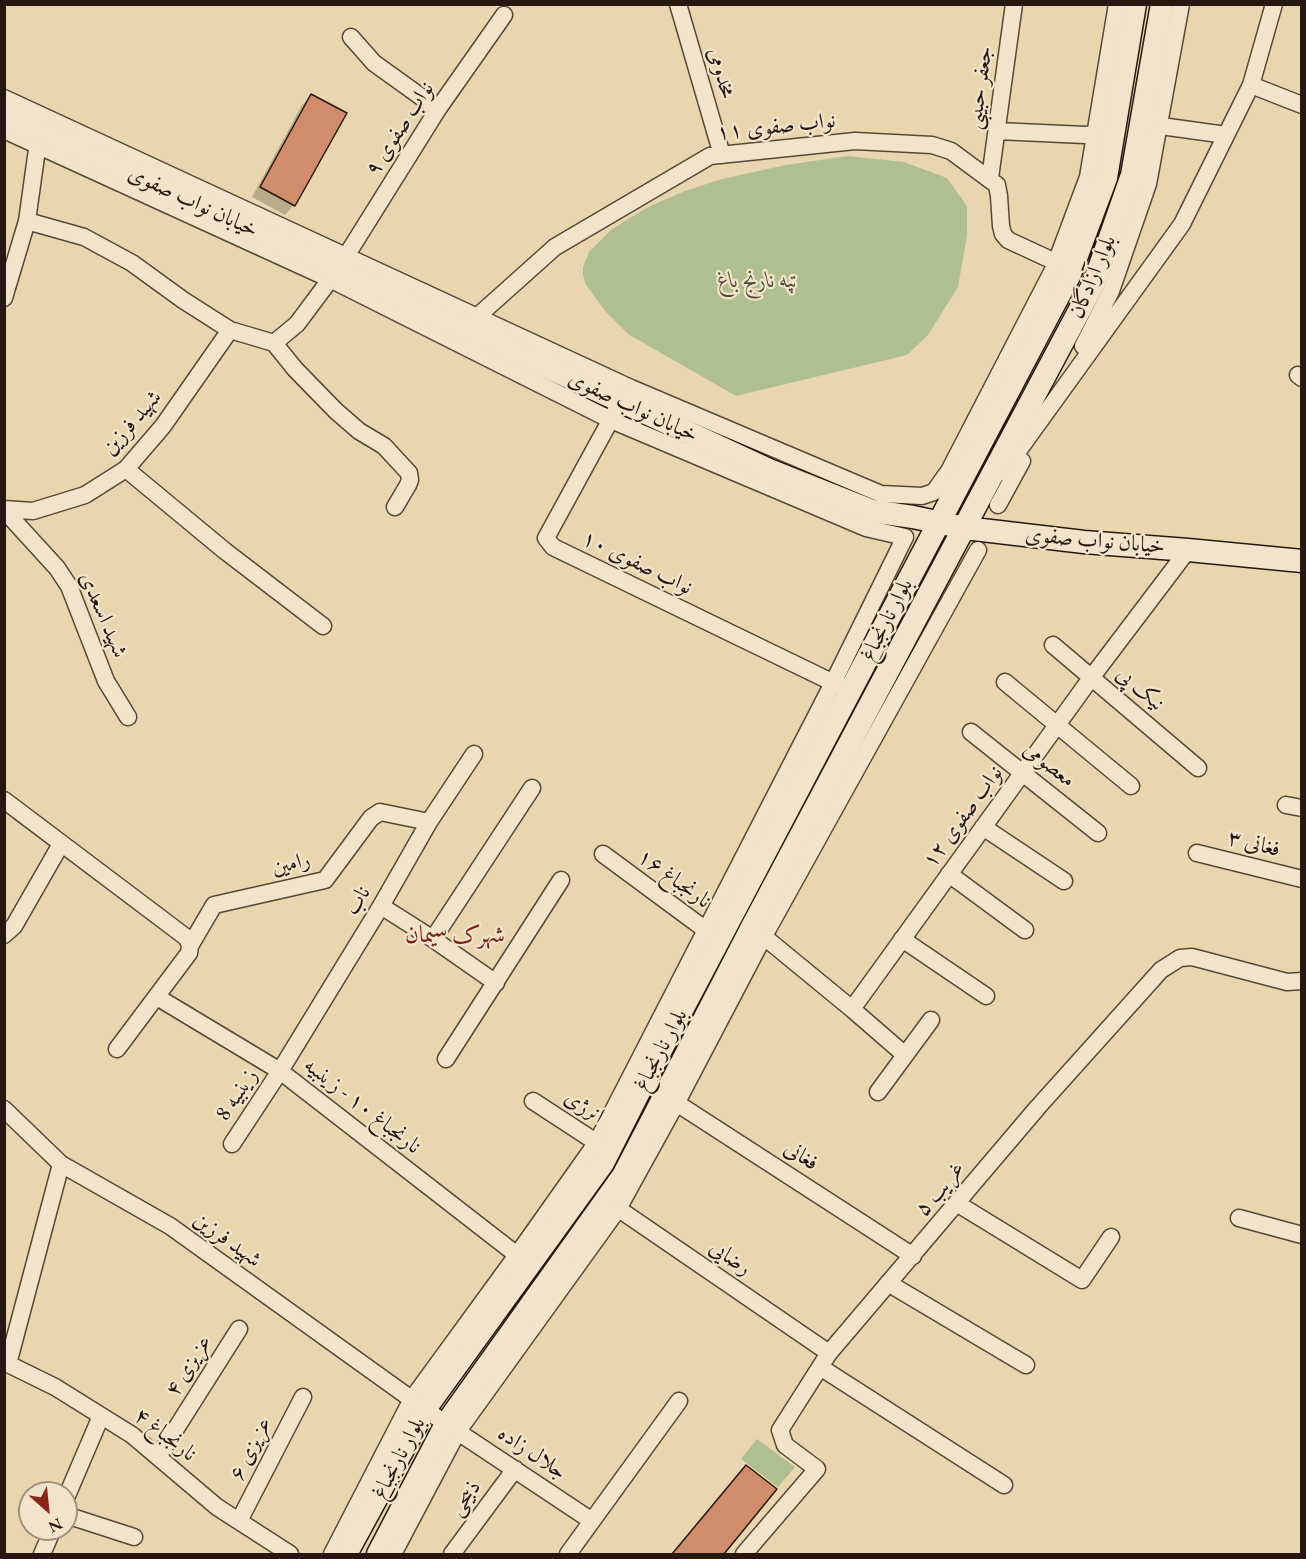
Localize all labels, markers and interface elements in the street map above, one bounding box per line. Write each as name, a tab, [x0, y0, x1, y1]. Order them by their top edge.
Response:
street label: مخدومی	[701, 45, 741, 101]
street label: جعفر حبیبی	[961, 45, 999, 131]
street label: نواب صفوی ۹	[360, 77, 440, 181]
street label: نواب صفوی ۱۱	[715, 108, 837, 146]
street label: خیابان نواب صفوی	[124, 160, 262, 244]
street label: بلوار آزادگان	[1064, 231, 1122, 323]
park label: تپه نارنج باغ	[717, 268, 799, 294]
street label: خیابان نواب صفوی	[564, 365, 702, 449]
street label: شهید فرزین	[96, 385, 168, 461]
street label: خیابان نواب صفوی	[1024, 522, 1166, 560]
street label: نواب صفوی ۱۰	[577, 525, 697, 601]
street label: شهید اسعدی	[73, 568, 133, 662]
street label: بلوار نارنجباغ	[855, 574, 919, 666]
street label: نیک پی	[1110, 661, 1170, 717]
street label: معصومی	[1018, 736, 1080, 794]
street label: نواب صفوی ۱۲	[917, 761, 1009, 873]
street label: فغانی ۳	[1225, 825, 1283, 863]
street label: نارنجباغ ۱۶	[632, 843, 716, 915]
street label: رامین	[269, 847, 313, 881]
street label: ناب	[339, 882, 377, 920]
district label: شهرک سیمان	[405, 921, 505, 949]
street label: بلوار نارنجباغ	[628, 1004, 694, 1096]
street label: نارنجباغ ۱۰ - زینبیه	[298, 1052, 426, 1160]
street label: زینبیه 8	[210, 1064, 264, 1126]
street label: انرژی	[559, 1084, 609, 1130]
street label: فغانی	[779, 1135, 823, 1177]
street label: غریب ۵	[909, 1156, 971, 1222]
street label: شهید فرزین	[188, 1206, 266, 1274]
street label: رضایی	[704, 1234, 756, 1282]
street label: عزیزی ۴	[160, 1330, 218, 1402]
street label: نارنجباغ ۴	[129, 1403, 201, 1467]
street label: بلوار نارنجباغ	[366, 1412, 432, 1504]
street label: عزیزی ۶	[224, 1413, 278, 1485]
street label: جلال زاده	[492, 1420, 572, 1486]
street label: ذبیحی	[443, 1475, 487, 1521]
north arrow	[18, 1481, 78, 1541]
text: N	[45, 1513, 66, 1538]

